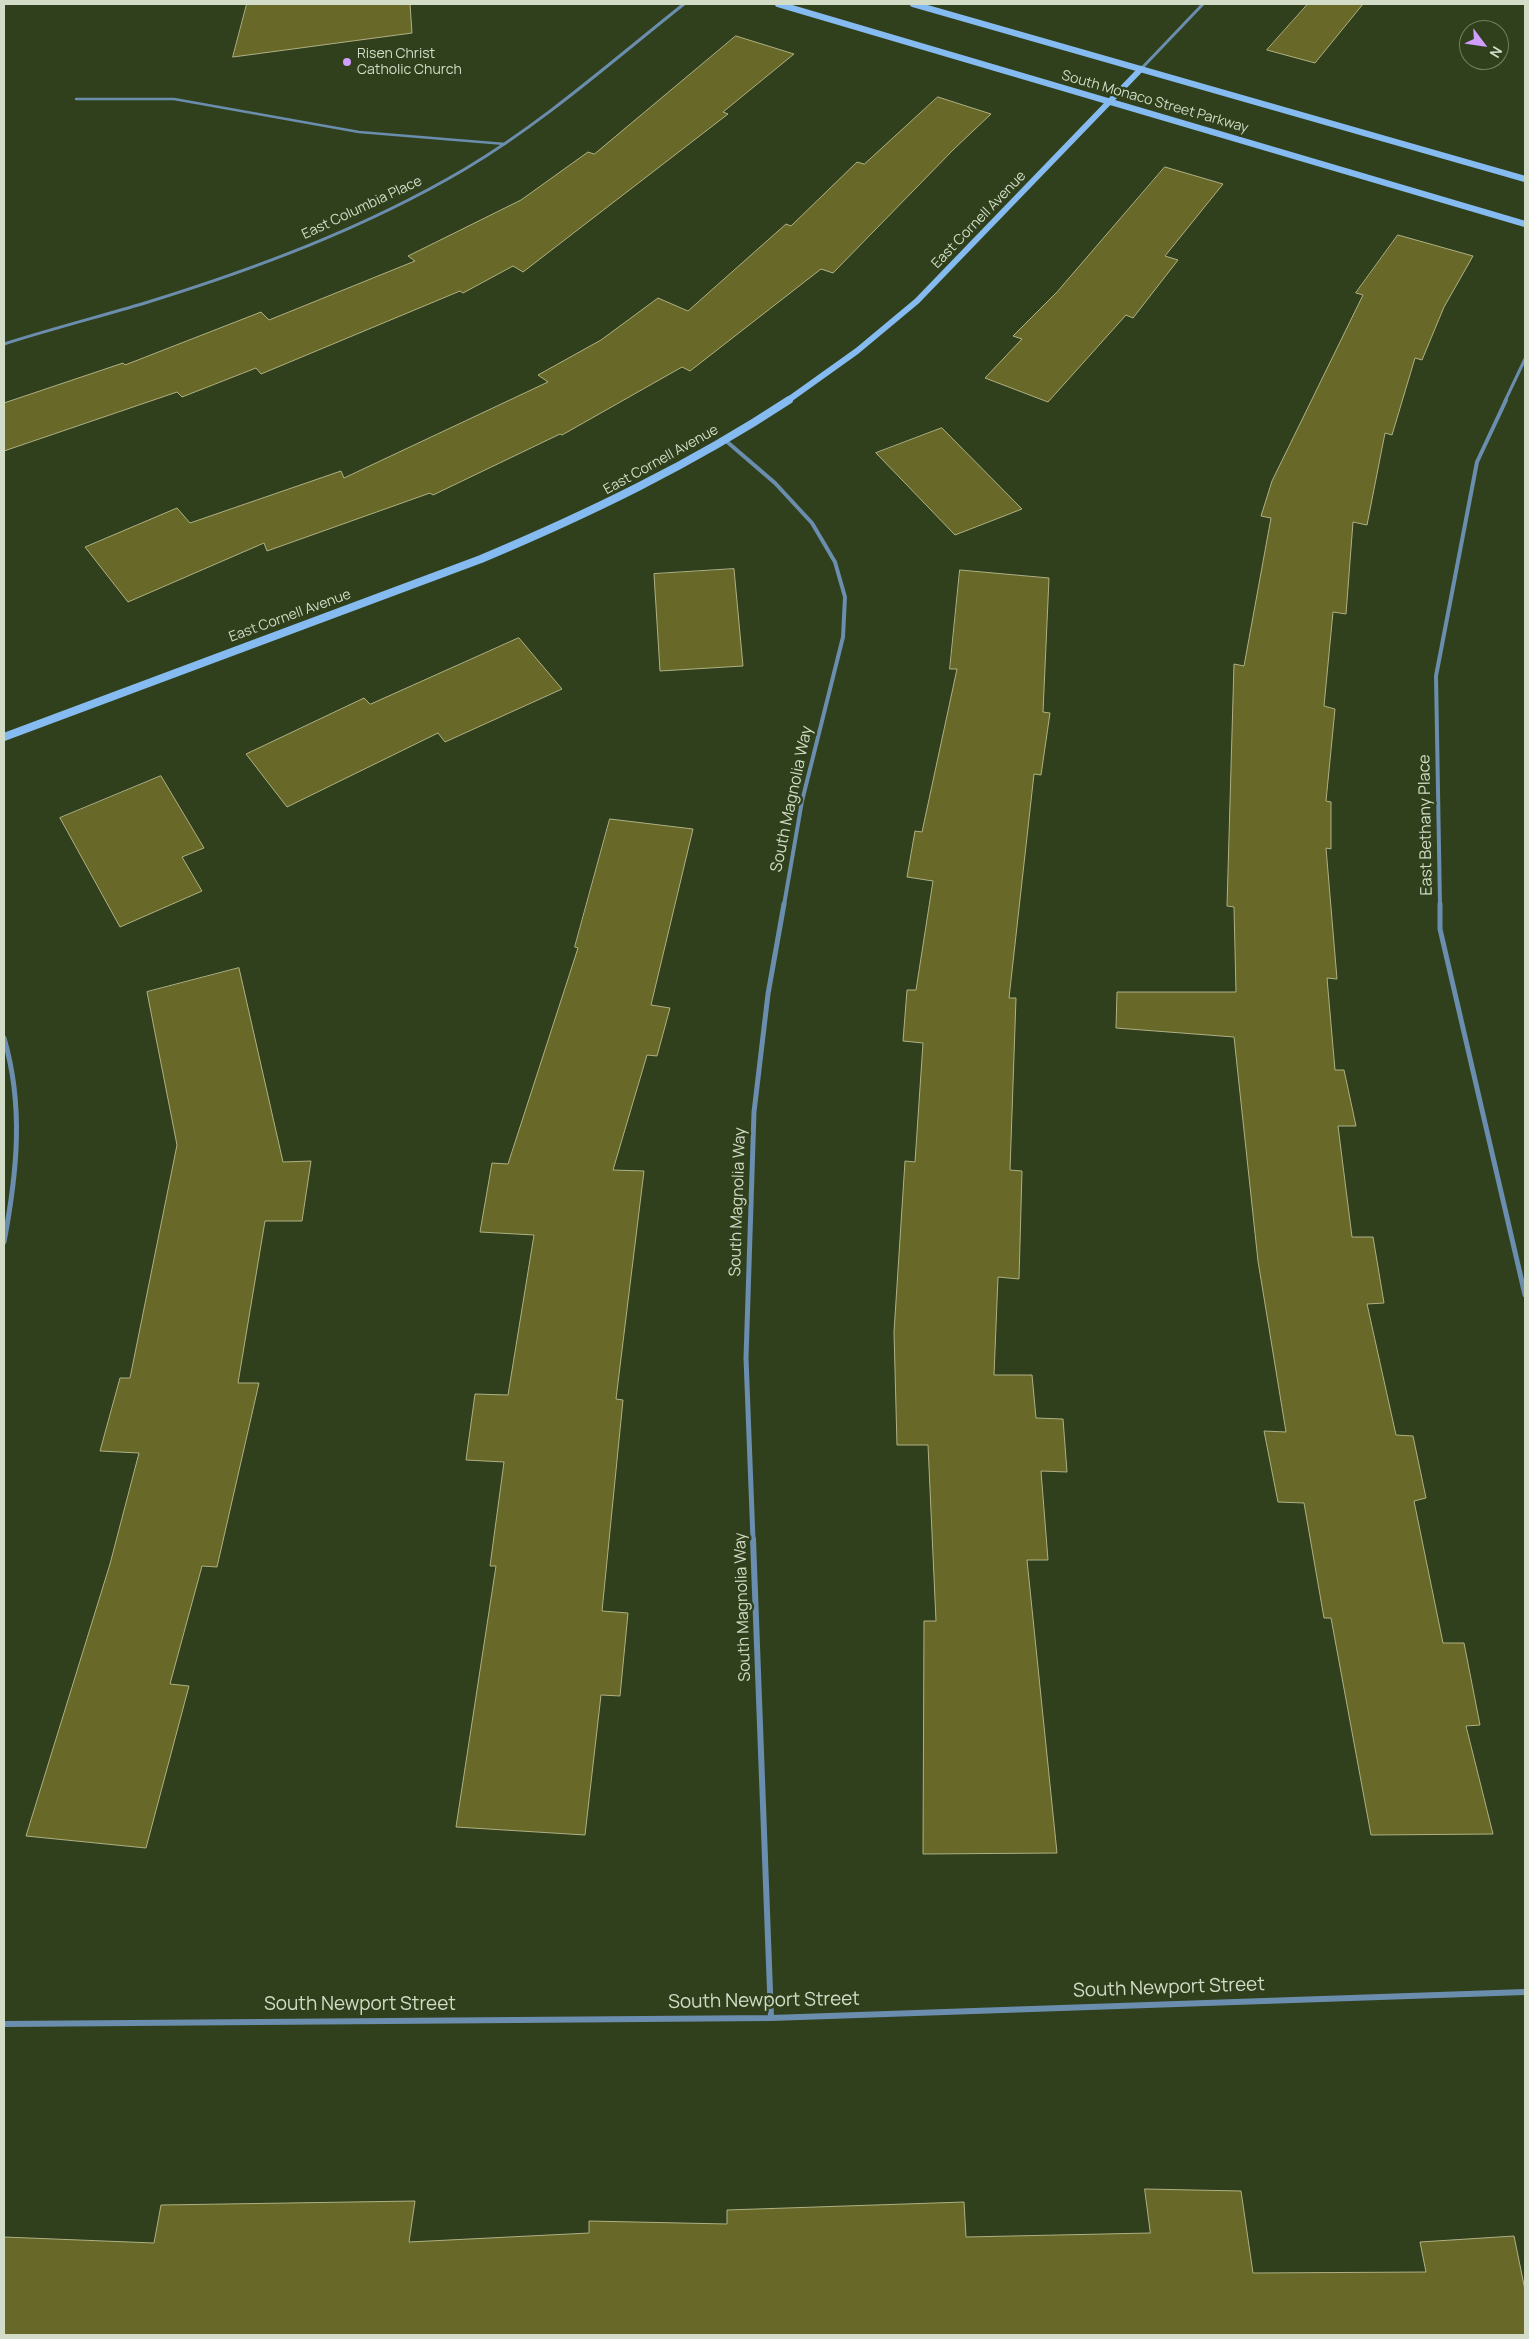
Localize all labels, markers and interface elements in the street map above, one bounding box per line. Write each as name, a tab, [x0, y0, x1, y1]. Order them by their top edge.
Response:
north arrow	[1459, 20, 1509, 70]
text: N	[1486, 43, 1507, 62]
place label: Risen Christ Catholic Church	[357, 46, 462, 78]
marker: Risen Christ Catholic Church	[341, 56, 353, 68]
street label: South Monaco Street Parkway	[1060, 67, 1250, 137]
street label: East Cornell Avenue	[928, 168, 1030, 272]
street label: East Columbia Place	[299, 173, 425, 243]
street label: East Cornell Avenue	[601, 421, 721, 499]
street label: East Cornell Avenue	[227, 586, 353, 646]
street label: South Magnolia Way	[767, 724, 817, 874]
street label: East Bethany Place	[1415, 754, 1437, 896]
street label: South Magnolia Way	[726, 1127, 750, 1277]
street label: South Magnolia Way	[731, 1532, 755, 1682]
street label: South Newport Street	[1073, 1973, 1265, 2003]
street label: South Newport Street	[668, 1988, 860, 2014]
street label: South Newport Street	[264, 1994, 456, 2016]

